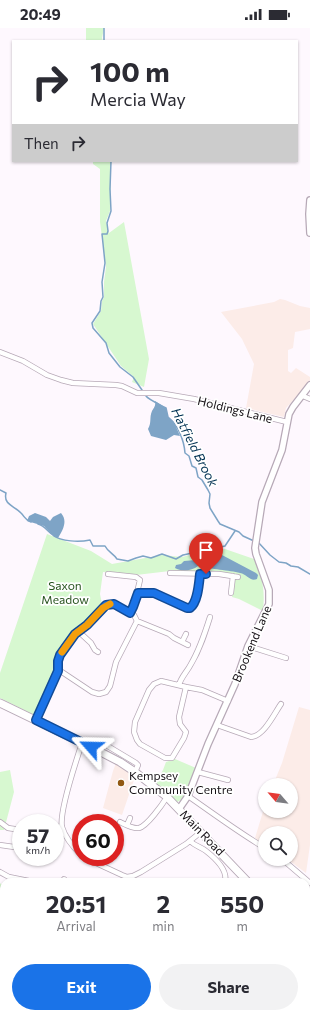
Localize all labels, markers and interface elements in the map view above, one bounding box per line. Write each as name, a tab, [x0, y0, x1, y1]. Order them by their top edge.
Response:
text: 20:49	[20, 5, 61, 23]
text: 100 m	[90, 54, 170, 88]
icon: right	[24, 56, 76, 108]
text: Mercia Way	[90, 88, 186, 110]
icon: right	[67, 132, 89, 154]
text: Then	[24, 134, 59, 152]
street label: Holdings Lane	[196, 393, 274, 425]
water label: Hatfield Brook	[168, 405, 222, 490]
pin	[189, 533, 223, 574]
icon: arrive	[195, 539, 217, 561]
park label: Saxon Meadow	[41, 578, 89, 606]
street label: Brookend Lane	[229, 603, 273, 684]
position arrow	[70, 726, 112, 768]
place label: Kempsey Community Centre	[129, 768, 233, 796]
marker: Kempsey Community Centre	[116, 778, 126, 788]
north arrow	[258, 778, 298, 818]
map controls	[258, 778, 298, 866]
street label: Main Road	[178, 807, 228, 858]
speed limit sign: 60	[72, 814, 124, 866]
text: 57	[27, 823, 49, 847]
button: search	[258, 826, 298, 866]
text: km/h	[26, 844, 50, 856]
text: 20:51	[46, 889, 106, 918]
text: 2	[157, 889, 170, 918]
text: 550	[220, 889, 264, 918]
text: Arrival	[56, 918, 96, 934]
text: min	[152, 918, 174, 934]
text: m	[237, 918, 248, 934]
button: Exit	[12, 964, 151, 1010]
button: Share	[159, 964, 298, 1010]

